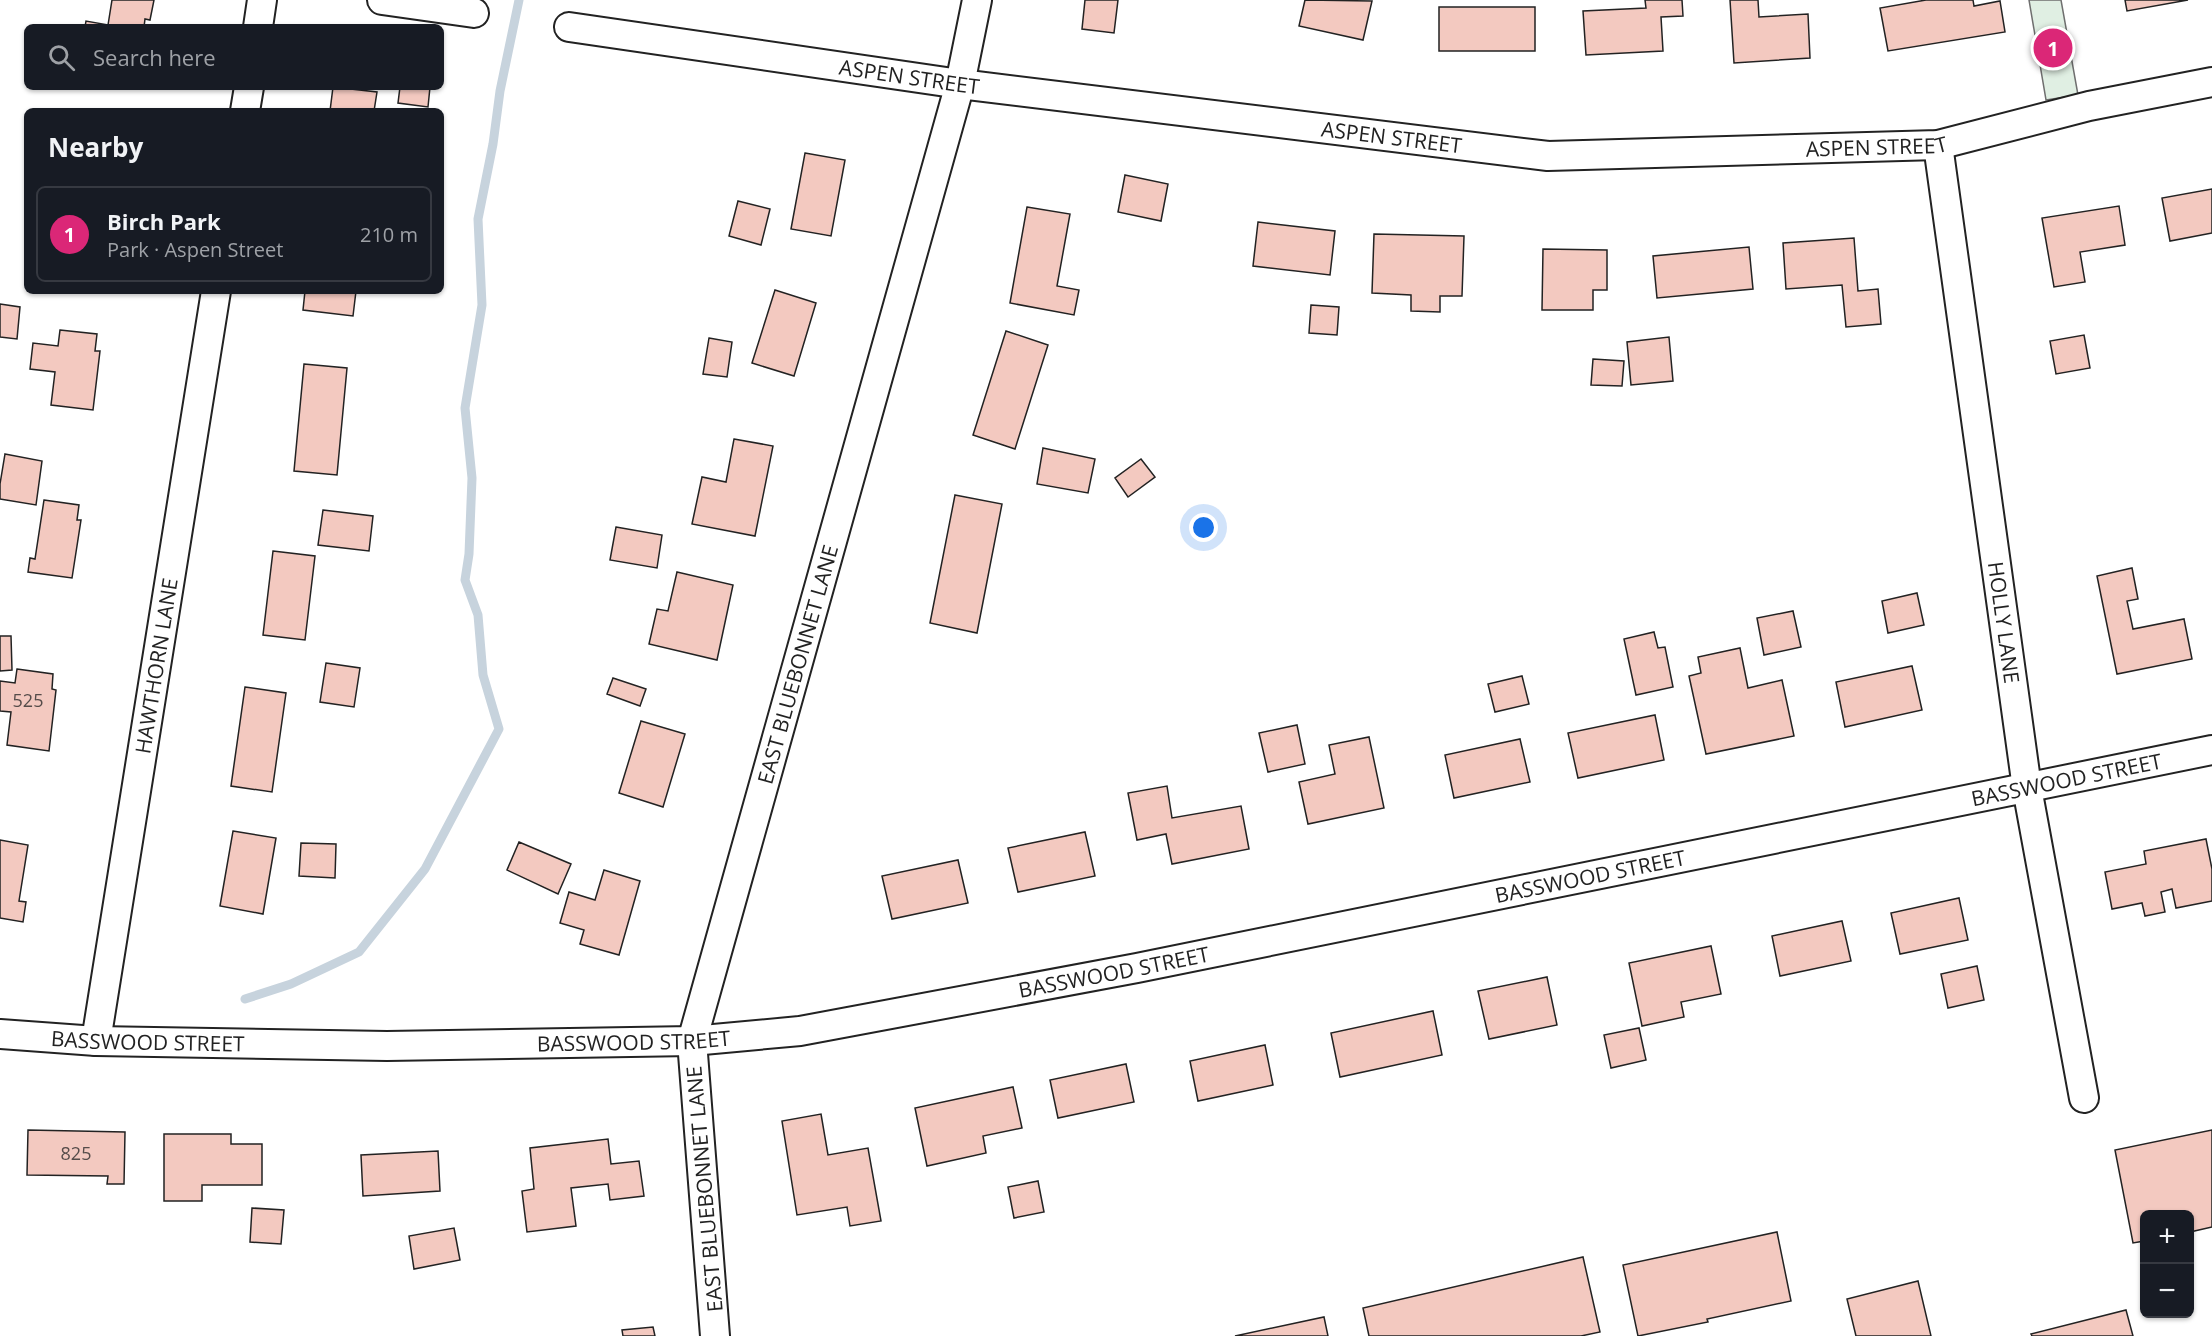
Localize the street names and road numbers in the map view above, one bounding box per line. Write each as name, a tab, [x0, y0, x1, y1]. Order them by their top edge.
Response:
street label: ASPEN STREET	[837, 53, 982, 100]
street label: ASPEN STREET	[1320, 114, 1464, 159]
street label: ASPEN STREET	[1805, 129, 1951, 163]
street label: EAST BLUEBONNET LANE	[751, 542, 844, 787]
street label: HOLLY LANE	[1982, 560, 2026, 685]
street label: HAWTHORN LANE	[128, 576, 184, 756]
street label: BASSWOOD STREET	[1969, 746, 2165, 812]
street label: BASSWOOD STREET	[1492, 843, 1688, 909]
street label: BASSWOOD STREET	[1016, 940, 1212, 1004]
street label: BASSWOOD STREET	[537, 1023, 732, 1058]
street label: BASSWOOD STREET	[50, 1024, 245, 1058]
street label: EAST BLUEBONNET LANE	[679, 1065, 729, 1313]

